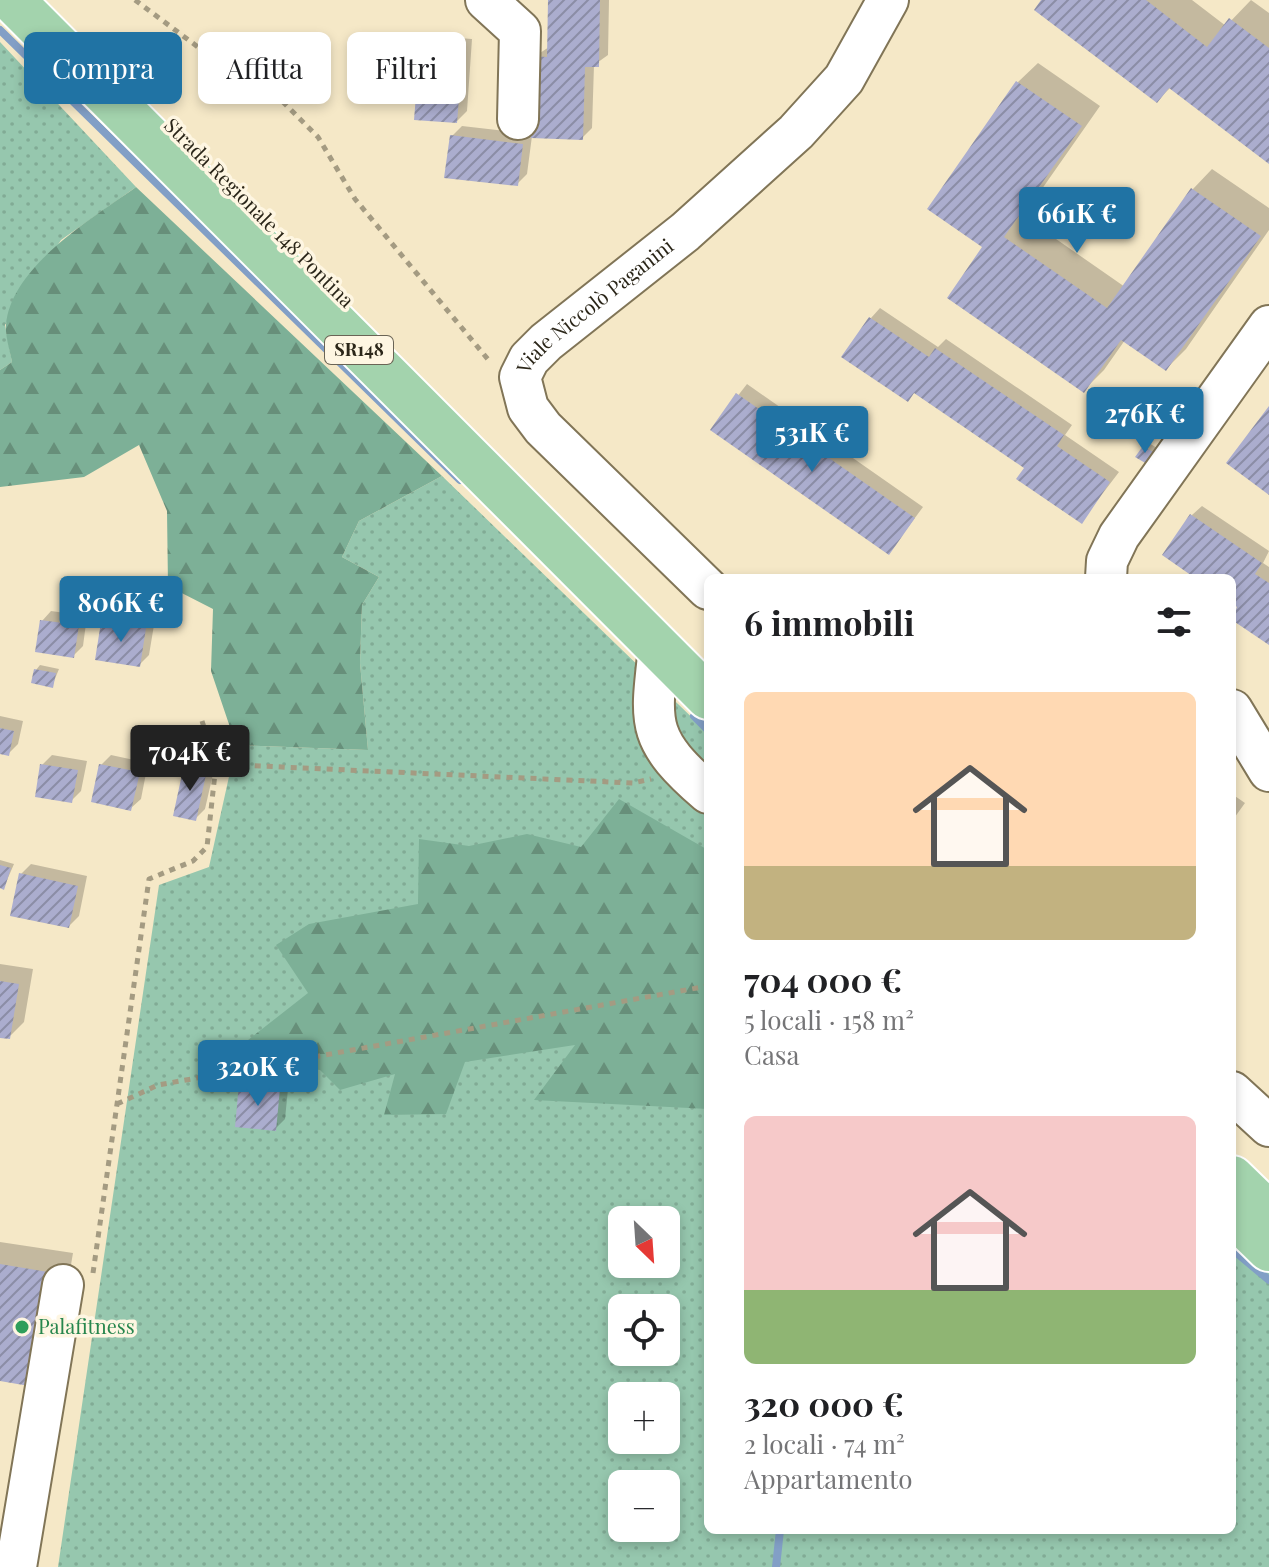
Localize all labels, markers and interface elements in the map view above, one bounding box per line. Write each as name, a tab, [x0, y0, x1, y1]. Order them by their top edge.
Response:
chip: Compra	[24, 32, 182, 104]
chip: Affitta	[198, 32, 331, 104]
chip: Filtri	[347, 32, 466, 104]
street label: Strada Regionale 148 Pontina	[159, 111, 361, 313]
pin: 661K €	[1012, 187, 1142, 255]
text: 661K €	[1037, 195, 1117, 230]
street label: Viale Niccolò Paganini	[509, 231, 678, 378]
road number: SR148	[325, 336, 393, 364]
pin: 276K €	[1080, 387, 1210, 455]
text: 276K €	[1104, 395, 1186, 430]
pin: 531K €	[747, 406, 877, 474]
text: 531K €	[774, 414, 850, 449]
pin: 806K €	[56, 576, 186, 644]
text: 806K €	[78, 584, 164, 619]
text: 6 immobili	[744, 599, 914, 645]
icon: filters	[1152, 600, 1196, 644]
pin: 704K €	[125, 725, 255, 793]
text: 704K €	[148, 733, 232, 768]
icon: home	[898, 744, 1042, 888]
text: 704 000 €	[744, 956, 902, 1002]
text: 5 locali · 158 m²	[744, 1002, 914, 1037]
text: Casa	[744, 1037, 799, 1072]
pin: 320K €	[193, 1040, 323, 1108]
text: 320K €	[216, 1048, 300, 1083]
icon: home	[898, 1168, 1042, 1312]
north arrow	[608, 1206, 680, 1278]
map controls	[608, 1206, 680, 1542]
button: locate	[608, 1294, 680, 1366]
place label: Palafitness	[38, 1312, 135, 1339]
marker: Palafitness	[13, 1318, 31, 1336]
text: 320 000 €	[744, 1380, 904, 1426]
button: +	[608, 1382, 680, 1454]
text: 2 locali · 74 m²	[744, 1426, 905, 1461]
text: Appartamento	[744, 1461, 912, 1496]
button: −	[608, 1470, 680, 1542]

